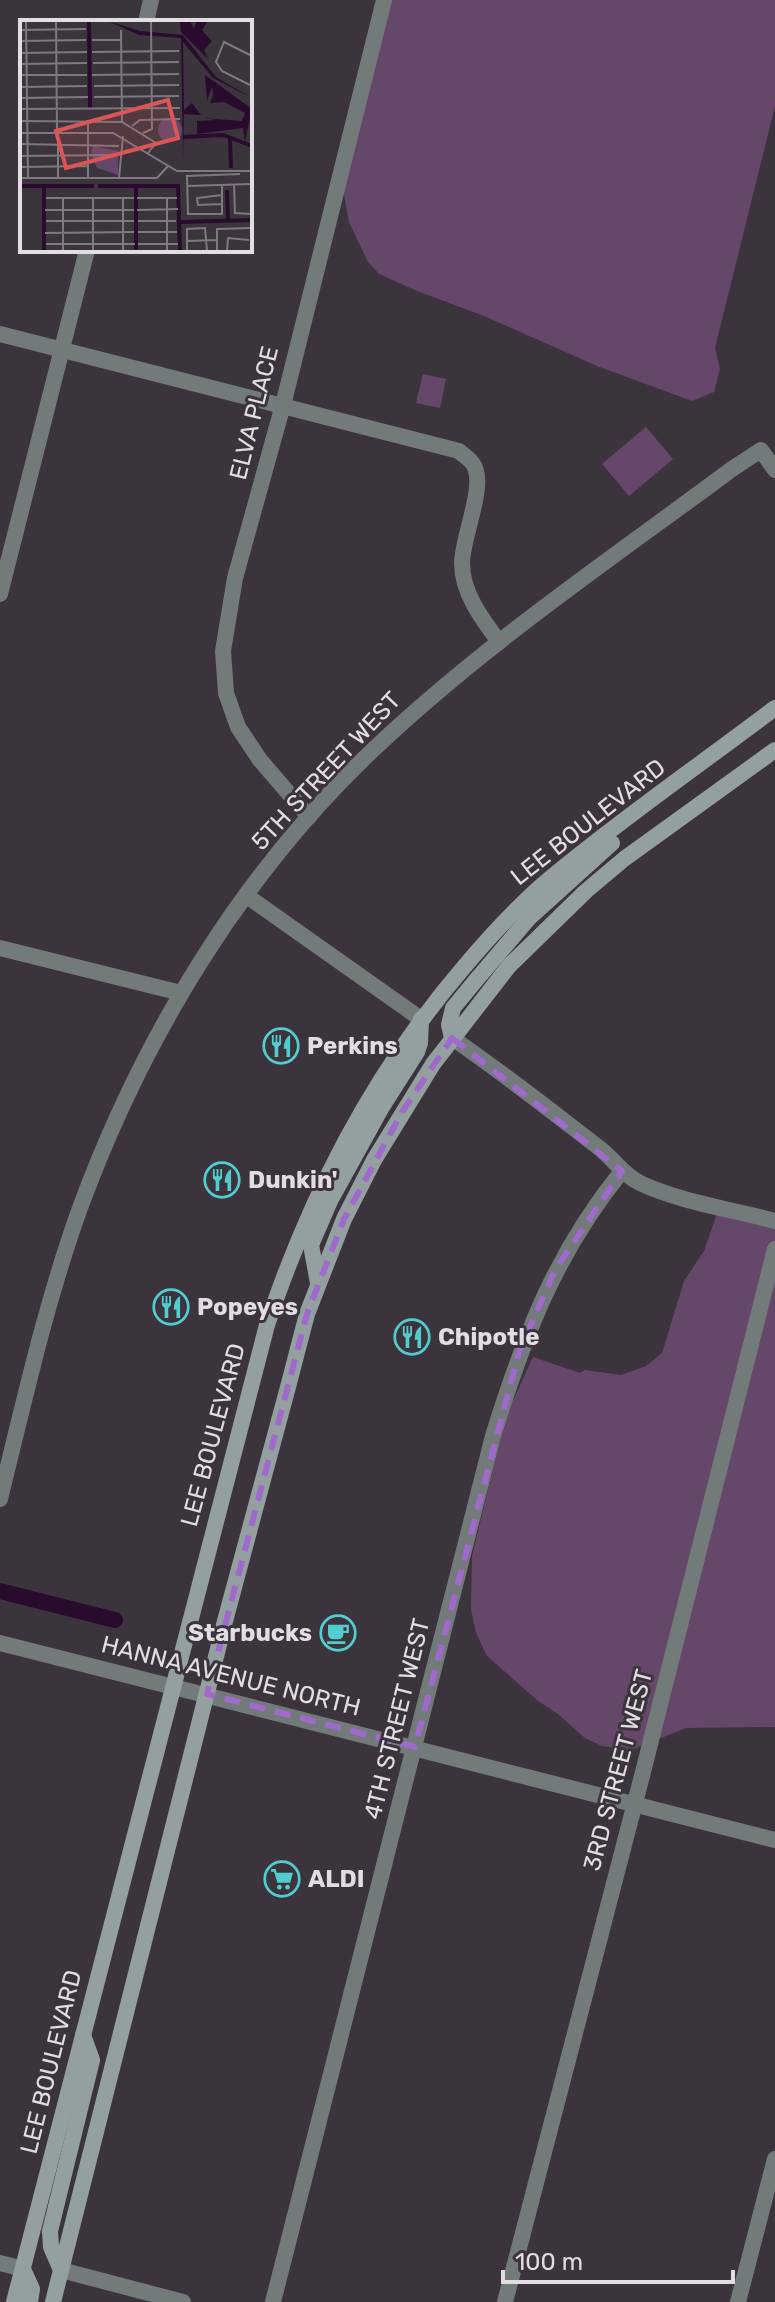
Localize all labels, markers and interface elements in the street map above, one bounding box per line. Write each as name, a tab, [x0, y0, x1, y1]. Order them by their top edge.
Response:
inset map	[20, 20, 252, 252]
street label: ELVA PLACE	[224, 343, 284, 483]
street label: 5TH STREET WEST	[246, 686, 406, 856]
street label: LEE BOULEVARD	[505, 753, 671, 891]
restaurant icon: Perkins	[262, 1027, 300, 1065]
place label: Perkins	[307, 1032, 398, 1060]
restaurant icon: Dunkin'	[203, 1161, 241, 1199]
place label: Dunkin'	[248, 1166, 338, 1194]
restaurant icon: Popeyes	[152, 1288, 190, 1326]
place label: Popeyes	[197, 1293, 298, 1321]
restaurant icon: Chipotle	[393, 1318, 431, 1356]
place label: Chipotle	[438, 1323, 539, 1351]
street label: LEE BOULEVARD	[175, 1340, 251, 1530]
cafe icon: Starbucks	[319, 1614, 357, 1652]
street label: 4TH STREET WEST	[359, 1616, 436, 1822]
place label: Starbucks	[188, 1619, 312, 1647]
street label: HANNA AVENUE NORTH	[99, 1630, 363, 1722]
street label: 3RD STREET WEST	[578, 1666, 658, 1874]
supermarket icon: ALDI	[263, 1860, 301, 1898]
place label: ALDI	[308, 1865, 364, 1893]
street label: LEE BOULEVARD	[15, 1967, 87, 2157]
scale bar	[503, 2234, 733, 2284]
text: 100 m	[515, 2248, 583, 2276]

